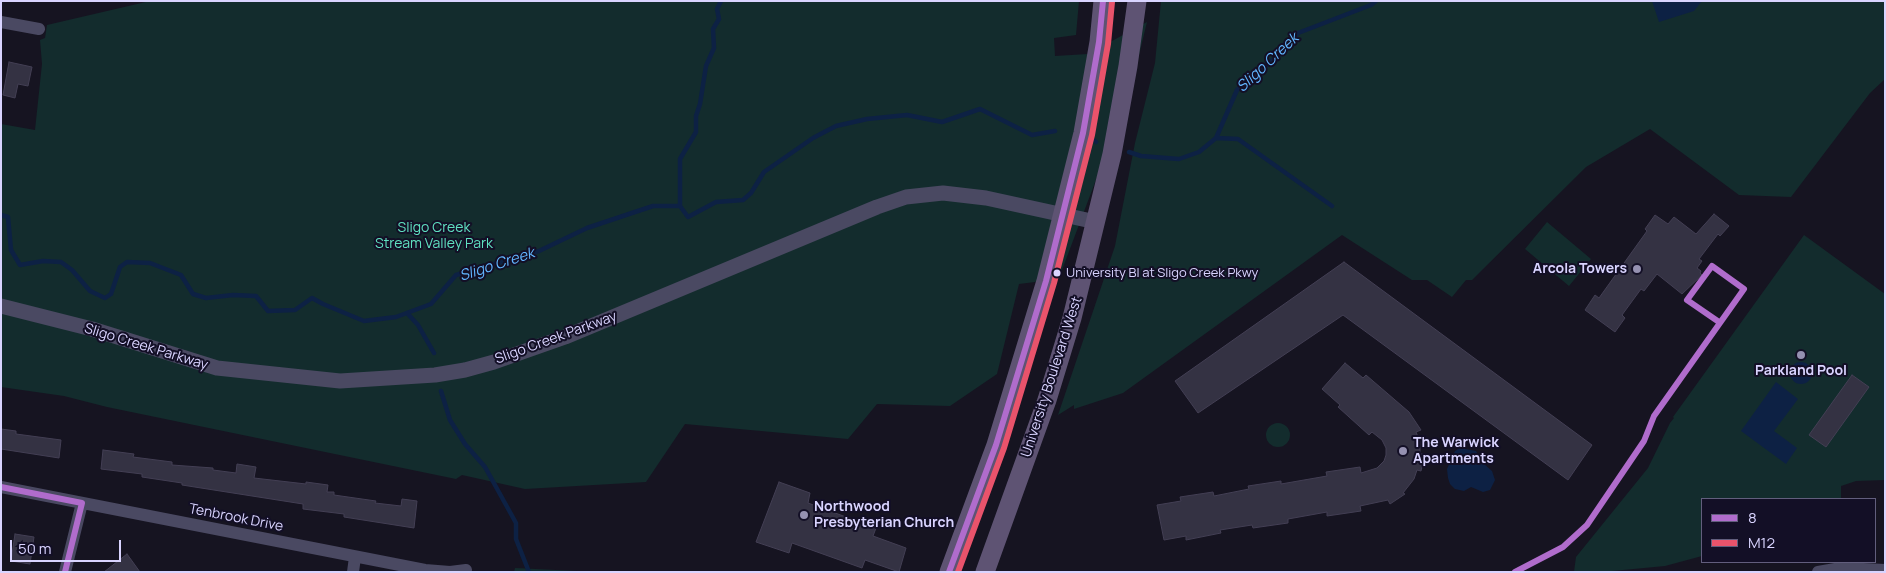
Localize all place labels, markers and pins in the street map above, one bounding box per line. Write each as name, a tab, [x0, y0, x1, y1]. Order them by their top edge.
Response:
place label: Arcola Towers	[1533, 261, 1627, 277]
marker: Arcola Towers	[1631, 263, 1643, 275]
place label: University Bl at Sligo Creek Pkwy	[1066, 265, 1258, 281]
marker: University Bl at Sligo Creek Pkwy	[1052, 268, 1062, 278]
marker: Parkland Pool	[1795, 349, 1807, 361]
place label: Parkland Pool	[1755, 363, 1847, 379]
place label: The Warwick Apartments	[1413, 435, 1499, 468]
marker: The Warwick Apartments	[1397, 445, 1409, 457]
place label: Northwood Presbyterian Church	[814, 499, 954, 532]
marker: Northwood Presbyterian Church	[798, 509, 810, 521]

